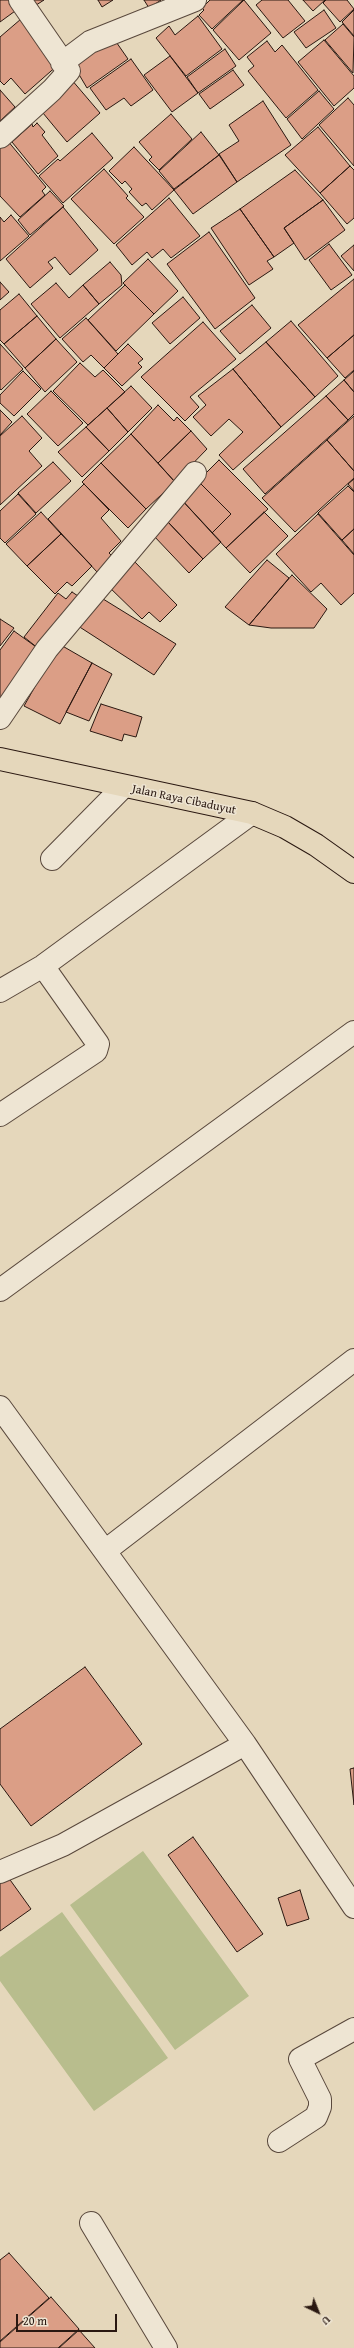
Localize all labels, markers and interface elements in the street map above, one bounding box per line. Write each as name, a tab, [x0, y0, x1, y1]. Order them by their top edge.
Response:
street label: Jalan Raya Cibaduyut	[131, 782, 237, 818]
north arrow	[298, 2292, 338, 2332]
scale bar	[18, 2306, 119, 2332]
text: 20 m	[23, 2312, 47, 2329]
text: U	[318, 2312, 334, 2329]

